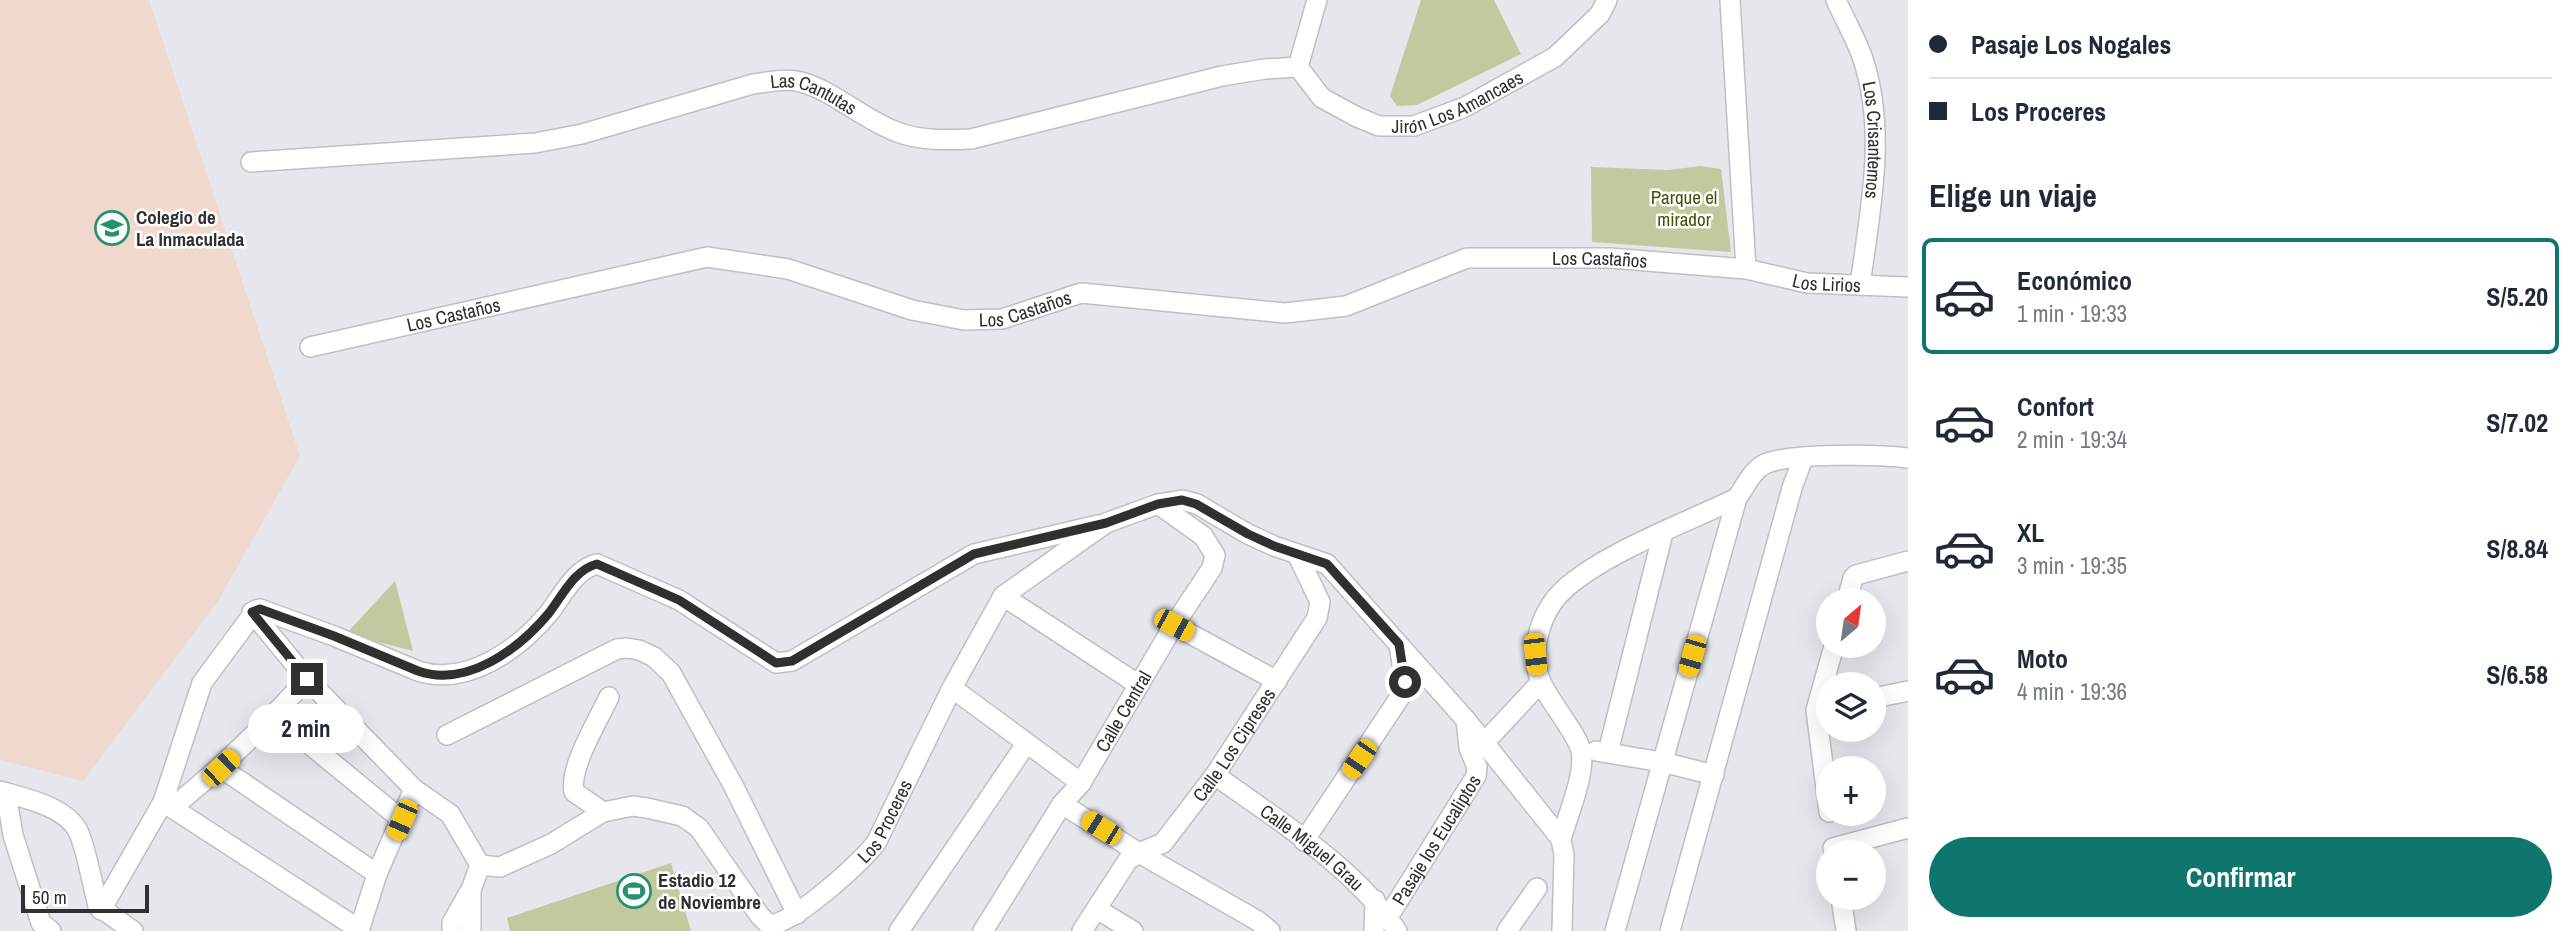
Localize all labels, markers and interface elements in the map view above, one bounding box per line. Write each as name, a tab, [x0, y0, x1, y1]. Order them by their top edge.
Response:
text: Pasaje Los Nogales	[1971, 27, 2171, 62]
street label: Jirón Los Amancaes	[1392, 64, 1528, 139]
street label: Las Cantutas	[769, 67, 862, 121]
street label: Los Crisantemos	[1856, 79, 1888, 200]
text: Los Proceres	[1971, 94, 2106, 129]
text: Elige un viaje	[1929, 174, 2097, 217]
park label: Parque el mirador	[1651, 184, 1717, 232]
place label: Colegio de La Inmaculada	[136, 204, 245, 252]
school or university icon: Colegio de La Inmaculada	[93, 209, 131, 247]
street label: Los Castaños	[1552, 245, 1649, 274]
text: Económico	[2017, 263, 2132, 298]
icon: car	[1933, 265, 1996, 328]
street label: Los Lirios	[1790, 267, 1862, 298]
text: S/5.20	[2486, 279, 2548, 314]
street label: Los Castaños	[978, 284, 1075, 333]
street label: Los Castaños	[404, 291, 503, 338]
text: 1 min · 19:33	[2017, 298, 2127, 329]
text: Confort	[2017, 389, 2094, 424]
icon: car	[1933, 391, 1996, 454]
text: S/7.02	[2486, 405, 2548, 440]
text: 2 min · 19:34	[2017, 424, 2127, 455]
text: XL	[2017, 515, 2044, 550]
icon: car	[1933, 517, 1996, 580]
text: S/8.84	[2486, 531, 2548, 566]
text: 3 min · 19:35	[2017, 550, 2127, 581]
north arrow	[1816, 588, 1886, 658]
map controls	[1816, 588, 1886, 910]
car	[1151, 606, 1198, 644]
car	[1523, 632, 1548, 676]
car	[1677, 633, 1708, 679]
text: Moto	[2017, 641, 2068, 676]
icon: car	[1933, 643, 1996, 706]
text: S/6.58	[2486, 657, 2548, 692]
route end	[291, 663, 323, 695]
street label: Calle Central	[1089, 666, 1157, 757]
route start	[1389, 666, 1421, 698]
button: layers	[1816, 672, 1886, 742]
text: 4 min · 19:36	[2017, 676, 2127, 707]
street label: Calle Los Cipreses	[1186, 683, 1281, 807]
callout: 2 min	[249, 704, 365, 752]
text: 2 min	[281, 713, 331, 744]
car	[1339, 736, 1380, 782]
car	[199, 746, 244, 790]
button: +	[1816, 756, 1886, 826]
street label: Pasaje los Eucaliptos	[1386, 769, 1487, 910]
street label: Los Proceres	[851, 775, 918, 869]
car	[384, 797, 421, 843]
street label: Calle Miguel Grau	[1255, 798, 1370, 896]
car	[1078, 808, 1125, 848]
button: Confirmar	[1929, 837, 2552, 917]
button: −	[1816, 840, 1886, 910]
place label: Estadio 12 de Noviembre	[658, 867, 761, 915]
sports icon: Estadio 12 de Noviembre	[615, 872, 653, 910]
scale bar	[21, 882, 149, 914]
text: 50 m	[32, 884, 67, 910]

